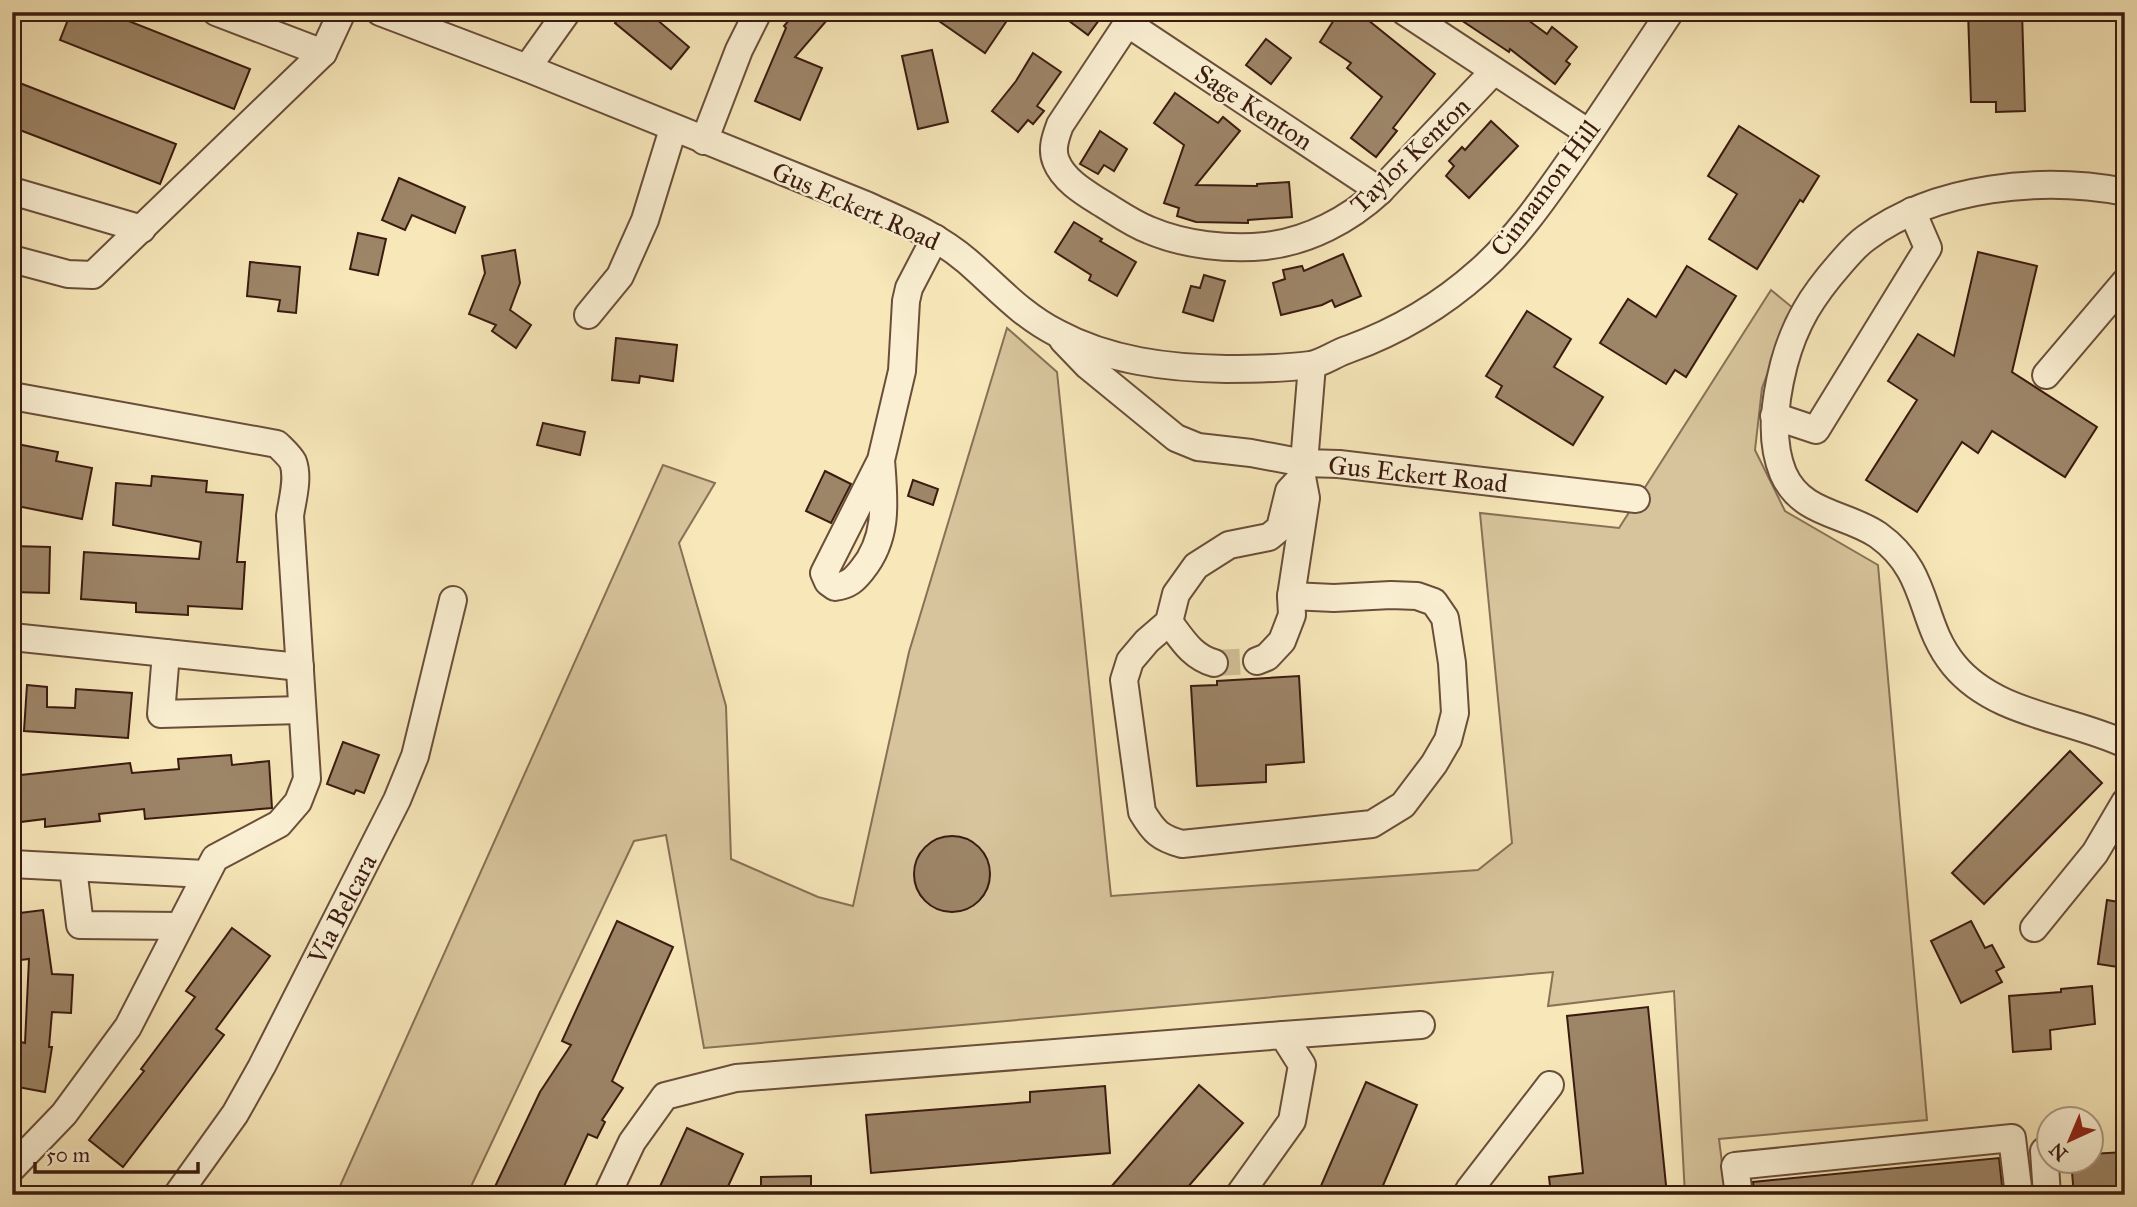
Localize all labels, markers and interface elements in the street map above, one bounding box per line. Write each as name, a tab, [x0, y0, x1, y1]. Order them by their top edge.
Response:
street label: Sage Kenton	[1189, 57, 1319, 157]
street label: Taylor Kenton	[1343, 90, 1477, 220]
street label: Cinnamon Hill	[1483, 114, 1607, 262]
street label: Gus Eckert Road	[767, 155, 945, 257]
street label: Gus Eckert Road	[1327, 449, 1509, 499]
street label: Via Belcara	[300, 849, 383, 970]
north arrow	[2036, 1106, 2106, 1176]
scale bar	[35, 1130, 198, 1174]
text: N	[2045, 1138, 2072, 1166]
text: 50 m	[46, 1142, 91, 1168]

